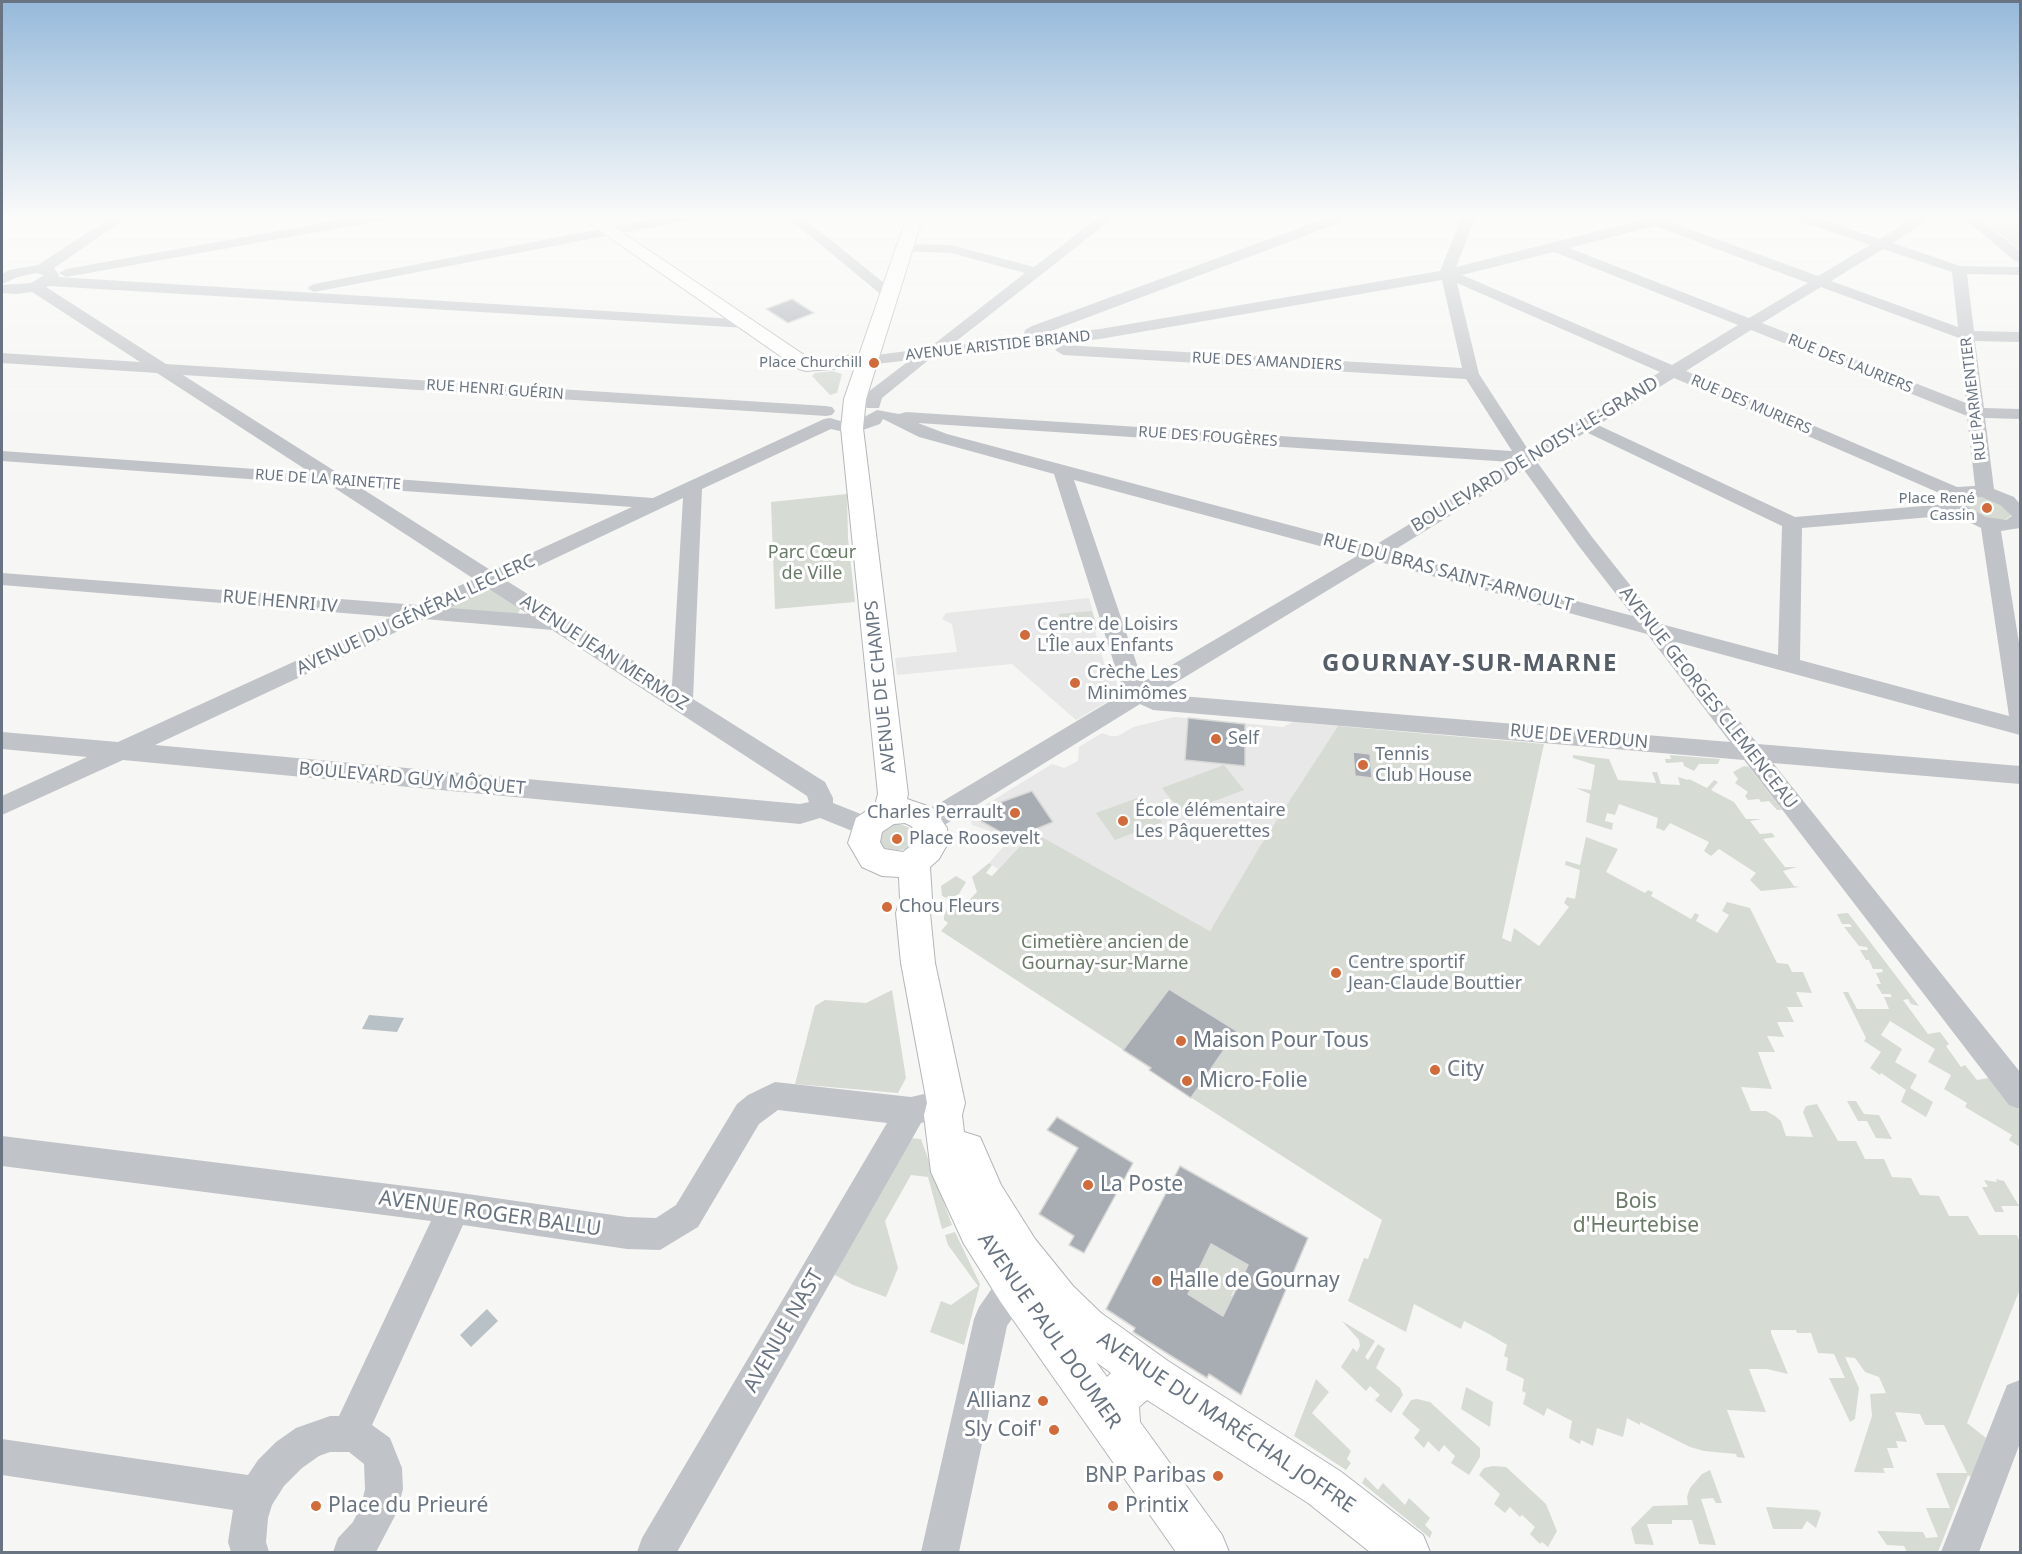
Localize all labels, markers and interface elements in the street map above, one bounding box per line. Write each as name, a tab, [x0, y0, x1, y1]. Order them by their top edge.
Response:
street label: AVENUE ARISTIDE BRIAND	[905, 327, 1091, 365]
street label: RUE DES LAURIERS	[1785, 331, 1915, 397]
street label: RUE PARMENTIER	[1957, 336, 1991, 462]
street label: RUE DES AMANDIERS	[1192, 349, 1342, 375]
place label: Place Churchill	[759, 354, 862, 372]
marker: Place Churchill	[867, 356, 881, 370]
street label: RUE DES MURIERS	[1688, 372, 1814, 438]
street label: BOULEVARD DE NOISY-LE-GRAND	[1408, 373, 1662, 537]
street label: RUE HENRI GUÉRIN	[426, 376, 564, 404]
street label: RUE DES FOUGÈRES	[1138, 423, 1278, 451]
street label: RUE DE LA RAINETTE	[254, 466, 402, 494]
place label: Place René Cassin	[1899, 490, 1975, 525]
marker: Place René Cassin	[1980, 501, 1994, 515]
street label: RUE DU BRAS SAINT-ARNOULT	[1321, 529, 1575, 617]
park label: Parc Cœur de Ville	[768, 542, 856, 584]
street label: AVENUE DU GÉNÉRAL LECLERC	[293, 550, 539, 680]
street label: AVENUE GEORGES CLEMENCEAU	[1615, 583, 1801, 813]
street label: RUE HENRI IV	[222, 586, 338, 618]
street label: AVENUE JEAN MERMOZ	[516, 591, 692, 715]
street label: AVENUE DE CHAMPS	[861, 599, 901, 775]
place label: Centre de Loisirs L'Île aux Enfants	[1037, 614, 1178, 656]
marker: Centre de Loisirs L'Île aux Enfants	[1018, 628, 1032, 642]
district label: GOURNAY-SUR-MARNE	[1322, 650, 1618, 678]
place label: Crèche Les Minimômes	[1087, 662, 1187, 704]
marker: Crèche Les Minimômes	[1068, 676, 1082, 690]
street label: RUE DE VERDUN	[1509, 720, 1649, 754]
place label: Self	[1228, 728, 1259, 750]
marker: Self	[1209, 732, 1223, 746]
place label: Tennis Club House	[1375, 744, 1472, 786]
street label: BOULEVARD GUY MÔQUET	[298, 758, 526, 800]
marker: Tennis Club House	[1356, 758, 1370, 772]
place label: École élémentaire Les Pâquerettes	[1135, 800, 1286, 842]
place label: Charles Perrault	[867, 802, 1003, 824]
marker: Charles Perrault	[1008, 806, 1022, 820]
marker: École élémentaire Les Pâquerettes	[1116, 814, 1130, 828]
place label: Place Roosevelt	[909, 828, 1040, 850]
marker: Place Roosevelt	[890, 832, 904, 846]
place label: Chou Fleurs	[899, 896, 1000, 918]
marker: Chou Fleurs	[880, 900, 894, 914]
park label: Cimetière ancien de Gournay-sur-Marne	[1021, 932, 1189, 974]
place label: Centre sportif Jean-Claude Bouttier	[1348, 952, 1522, 994]
marker: Centre sportif Jean-Claude Bouttier	[1329, 966, 1343, 980]
place label: Maison Pour Tous	[1193, 1028, 1369, 1054]
marker: Maison Pour Tous	[1174, 1034, 1188, 1048]
place label: City	[1447, 1057, 1484, 1083]
marker: City	[1428, 1063, 1442, 1077]
place label: Micro-Folie	[1199, 1068, 1308, 1094]
marker: Micro-Folie	[1180, 1074, 1194, 1088]
place label: La Poste	[1100, 1172, 1183, 1198]
marker: La Poste	[1081, 1178, 1095, 1192]
street label: AVENUE ROGER BALLU	[377, 1186, 603, 1242]
park label: Bois d'Heurtebise	[1573, 1189, 1699, 1239]
street label: AVENUE PAUL DOUMER	[972, 1228, 1126, 1434]
street label: AVENUE NAST	[739, 1265, 829, 1397]
place label: Halle de Gournay	[1169, 1268, 1340, 1294]
marker: Halle de Gournay	[1150, 1274, 1164, 1288]
street label: AVENUE DU MARÉCHAL JOFFRE	[1092, 1327, 1360, 1519]
place label: Allianz	[967, 1388, 1031, 1414]
marker: Allianz	[1036, 1394, 1050, 1408]
place label: Sly Coif'	[964, 1417, 1042, 1443]
marker: Sly Coif'	[1047, 1423, 1061, 1437]
place label: BNP Paribas	[1085, 1463, 1206, 1489]
marker: BNP Paribas	[1211, 1469, 1225, 1483]
place label: Place du Prieuré	[328, 1493, 488, 1519]
place label: Printix	[1125, 1493, 1189, 1519]
marker: Place du Prieuré	[309, 1499, 323, 1513]
marker: Printix	[1106, 1499, 1120, 1513]

